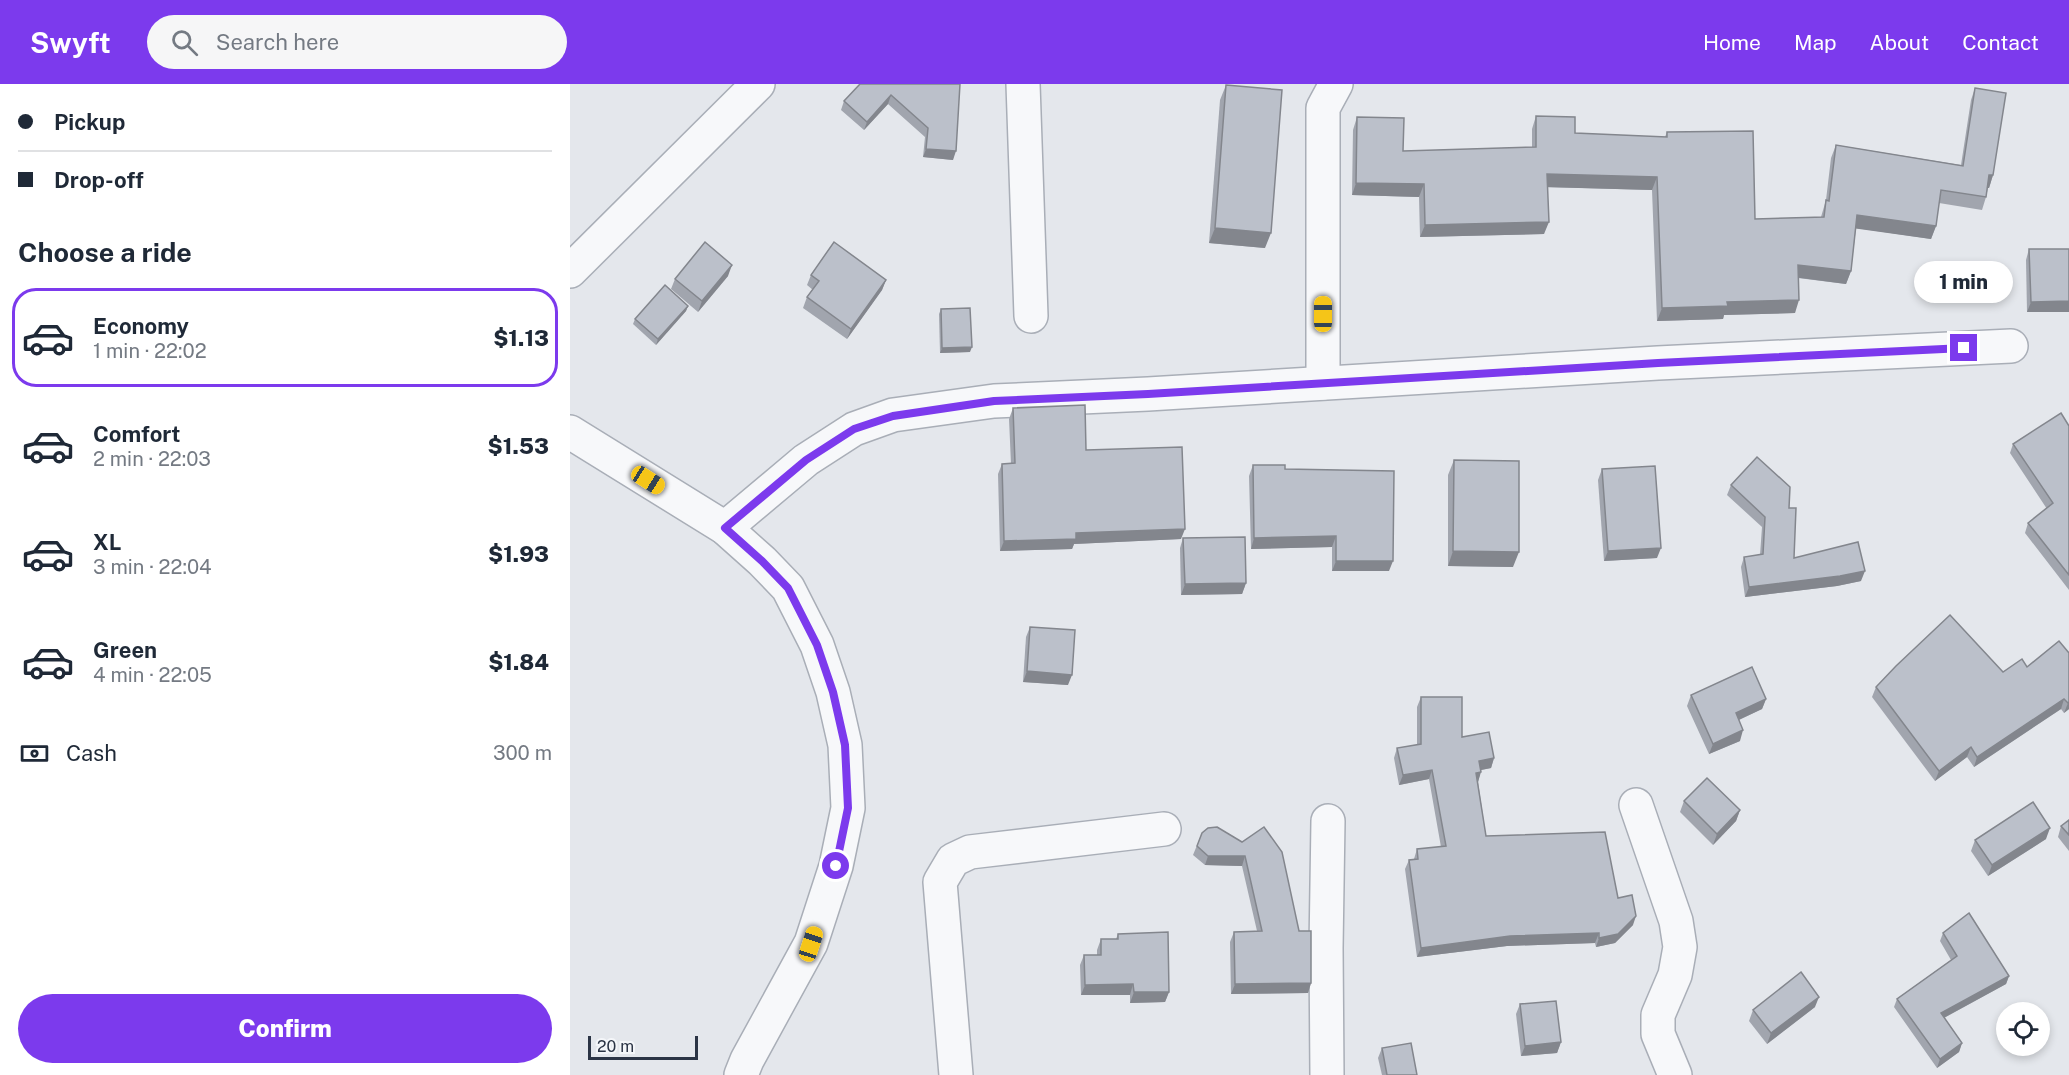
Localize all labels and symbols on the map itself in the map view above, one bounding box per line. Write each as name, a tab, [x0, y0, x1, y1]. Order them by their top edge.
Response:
callout: 1 min	[1914, 261, 2014, 303]
car	[1314, 296, 1332, 332]
route end	[1950, 334, 1977, 361]
car	[628, 463, 668, 497]
route start	[822, 852, 849, 879]
car	[797, 924, 825, 964]
scale bar	[588, 1033, 698, 1060]

